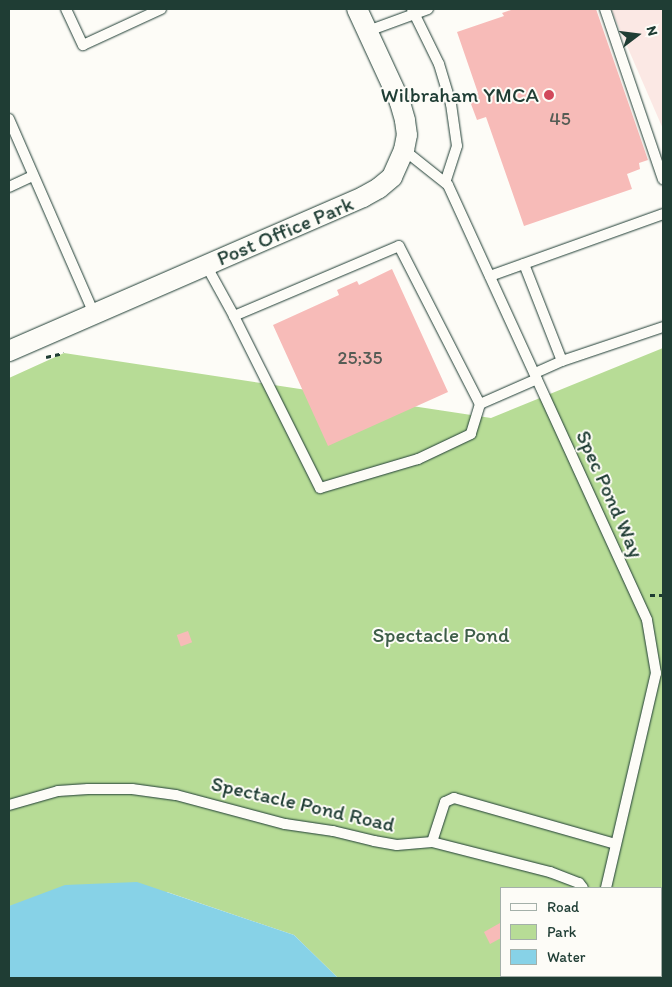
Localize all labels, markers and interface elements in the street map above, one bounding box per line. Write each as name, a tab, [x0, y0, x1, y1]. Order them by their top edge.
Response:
north arrow	[612, 10, 662, 60]
text: N	[643, 24, 661, 38]
place label: Wilbraham YMCA	[380, 82, 539, 108]
marker: Wilbraham YMCA	[543, 89, 555, 101]
house number: 45	[549, 108, 571, 130]
street label: Post Office Park	[213, 191, 357, 271]
house number: 25;35	[337, 347, 383, 369]
street label: Spec Pond Way	[571, 427, 649, 561]
park label: Spectacle Pond	[373, 622, 509, 648]
street label: Spectacle Pond Road	[209, 771, 397, 837]
legend	[500, 887, 662, 977]
text: Road	[547, 898, 579, 916]
text: Park	[547, 923, 577, 941]
text: Water	[547, 948, 585, 966]

